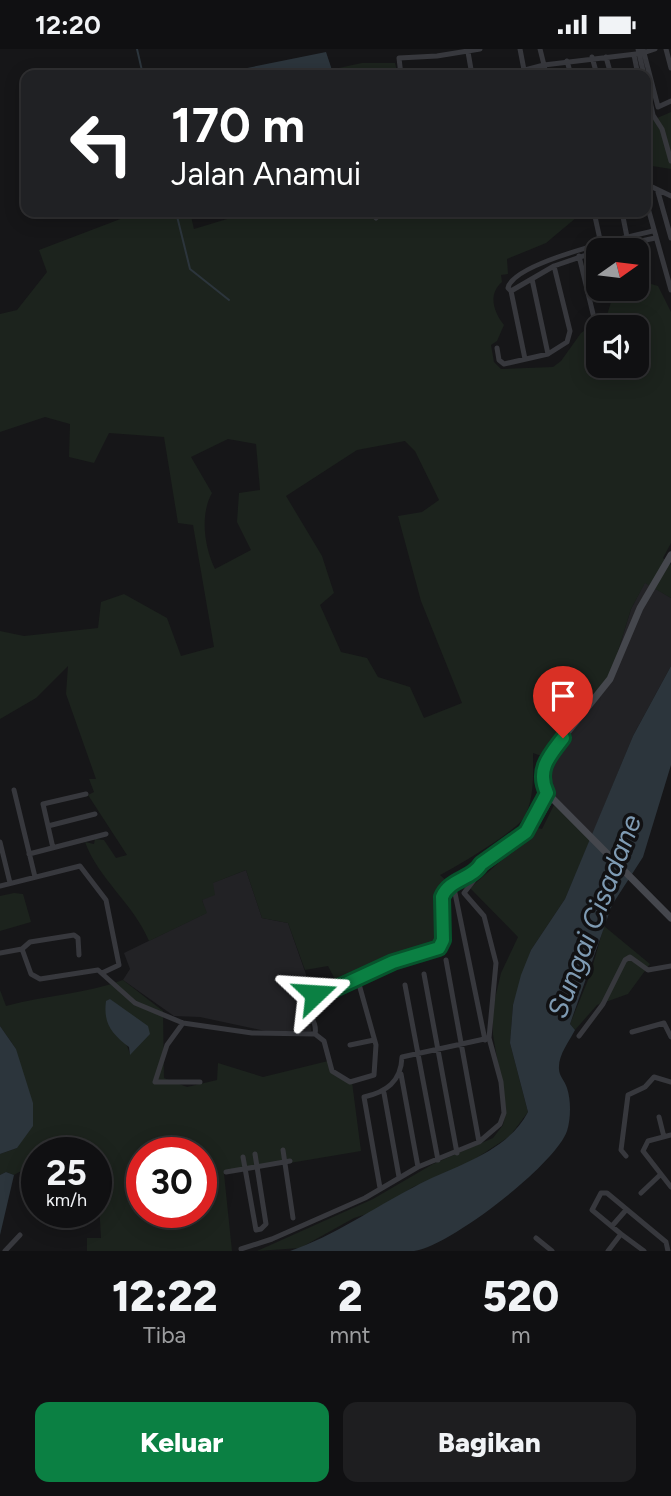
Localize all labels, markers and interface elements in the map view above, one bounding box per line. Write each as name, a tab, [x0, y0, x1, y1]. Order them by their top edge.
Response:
text: 12:20	[35, 9, 101, 41]
text: 170 m	[171, 95, 305, 154]
icon: left	[56, 98, 147, 189]
text: Jalan Anamui	[171, 155, 361, 193]
north arrow	[586, 238, 649, 301]
map controls	[586, 238, 649, 378]
button: sound	[586, 315, 649, 378]
pin	[533, 666, 593, 738]
icon: arrive	[544, 677, 582, 715]
water label: Sungai Cisadane	[540, 810, 648, 1022]
position arrow	[278, 957, 352, 1031]
speed limit sign: 30	[126, 1137, 217, 1228]
text: 25	[46, 1152, 87, 1194]
text: km/h	[46, 1189, 87, 1211]
text: 12:22	[112, 1271, 218, 1322]
text: 2	[338, 1271, 362, 1322]
text: 520	[482, 1271, 559, 1322]
text: Tiba	[143, 1321, 186, 1349]
text: mnt	[329, 1321, 371, 1349]
text: m	[511, 1321, 531, 1349]
button: Keluar	[35, 1402, 329, 1482]
button: Bagikan	[343, 1402, 636, 1482]

